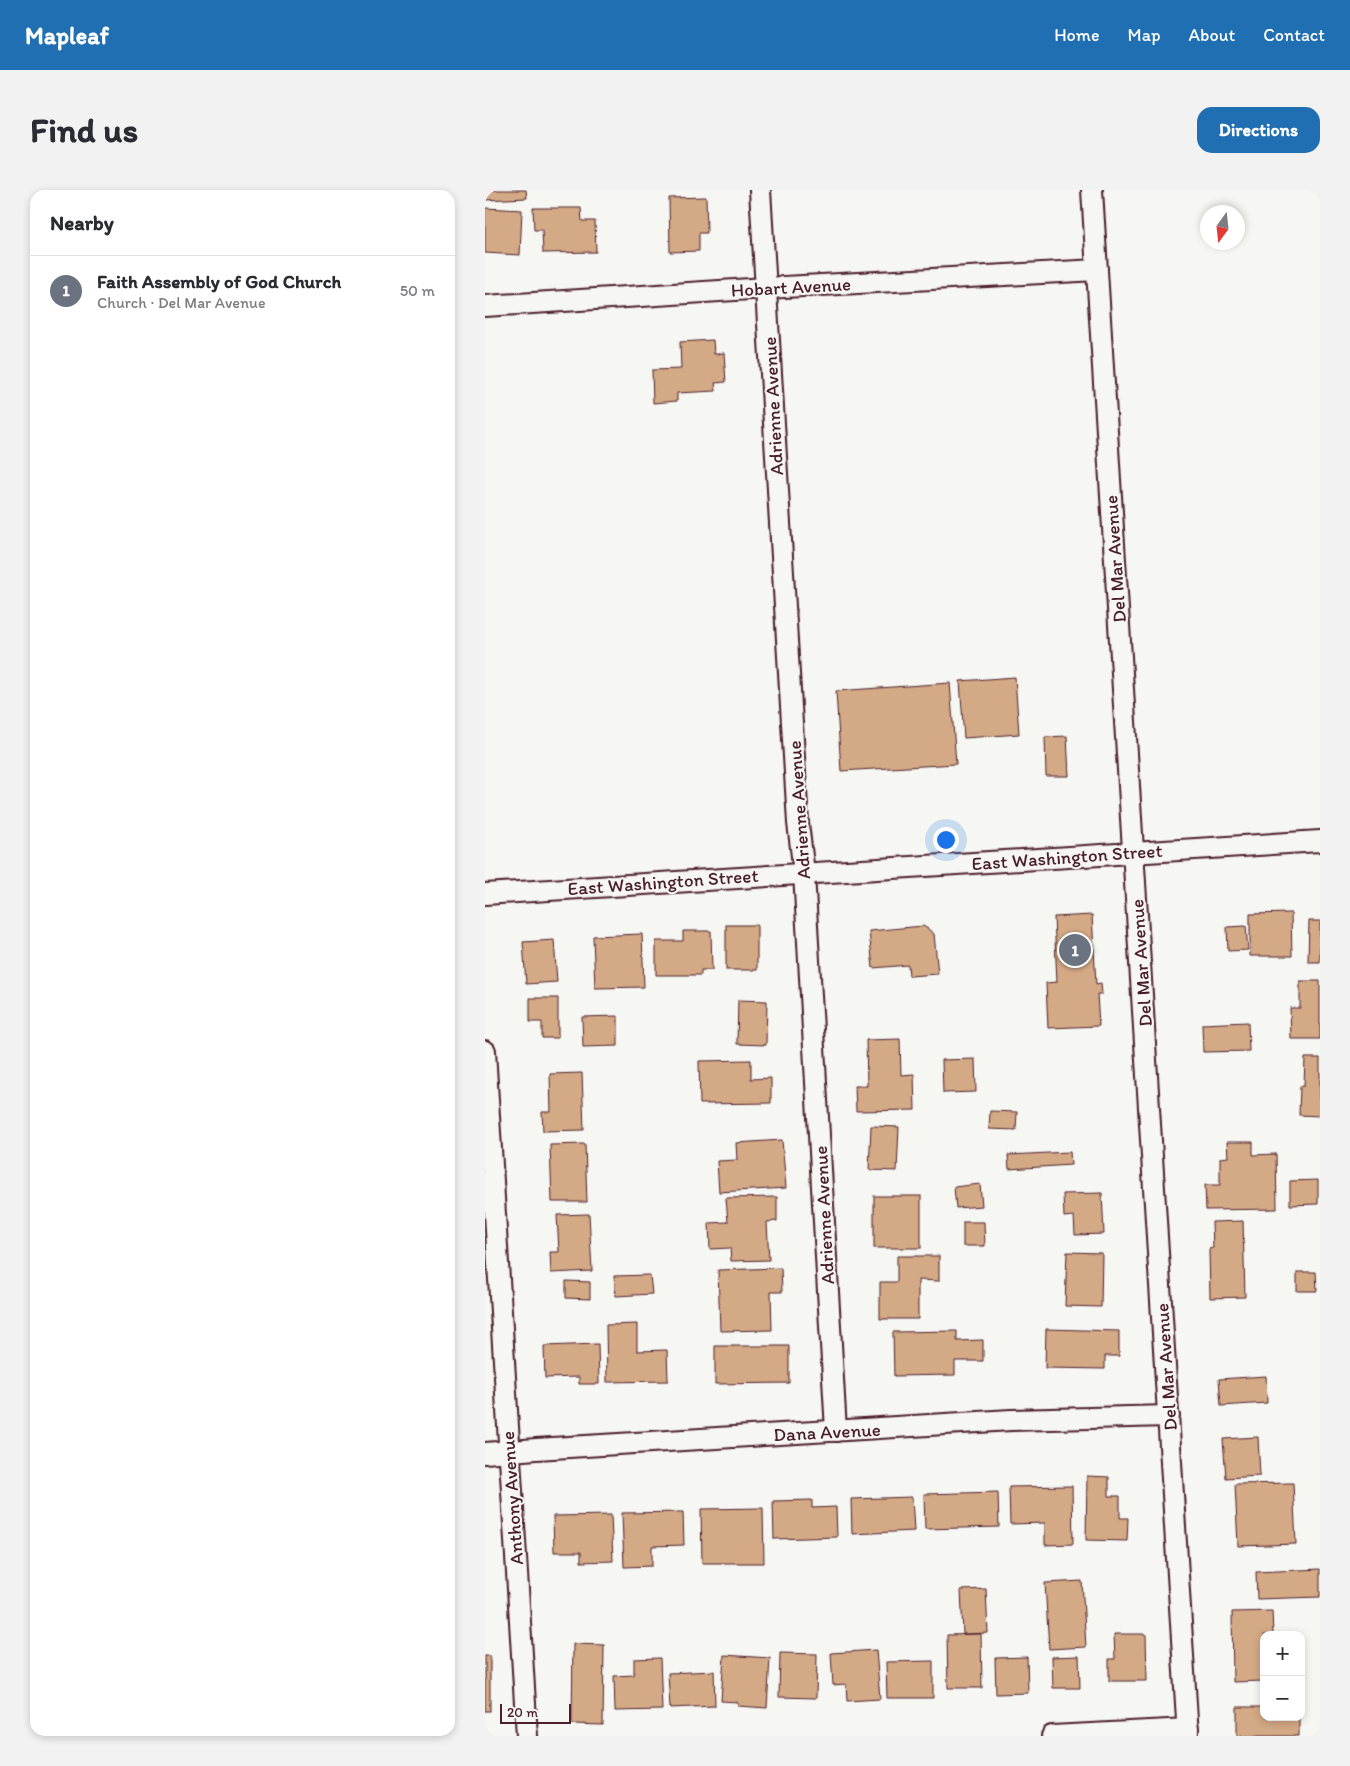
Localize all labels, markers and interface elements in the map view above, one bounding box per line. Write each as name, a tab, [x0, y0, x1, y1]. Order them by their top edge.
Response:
text: Mapleaf	[25, 21, 109, 50]
text: Home	[1054, 24, 1100, 46]
text: Map	[1128, 24, 1161, 46]
text: About	[1189, 24, 1235, 46]
text: Contact	[1263, 24, 1325, 46]
button: Directions	[1197, 107, 1320, 153]
text: Find us	[30, 109, 138, 151]
north arrow	[1200, 205, 1245, 250]
text: Nearby	[50, 210, 114, 235]
text: Faith Assembly of God Church	[97, 270, 341, 293]
street label: Hobart Avenue	[730, 272, 852, 302]
text: 1	[62, 281, 70, 300]
text: 50 m	[400, 281, 435, 300]
text: Church · Del Mar Avenue	[97, 293, 266, 312]
street label: Adrienne Avenue	[758, 336, 788, 476]
street label: Del Mar Avenue	[1099, 494, 1131, 624]
street label: Adrienne Avenue	[783, 740, 815, 880]
your location	[933, 827, 959, 853]
street label: East Washington Street	[971, 839, 1163, 875]
street label: East Washington Street	[567, 864, 759, 900]
street label: Del Mar Avenue	[1125, 898, 1157, 1028]
pin: 1	[1059, 931, 1091, 969]
street label: Adrienne Avenue	[809, 1145, 839, 1285]
street label: Del Mar Avenue	[1150, 1302, 1182, 1432]
street label: Dana Avenue	[773, 1418, 881, 1446]
street label: Anthony Avenue	[496, 1430, 528, 1566]
map controls	[1260, 1631, 1305, 1721]
button: +	[1260, 1631, 1305, 1676]
button: −	[1260, 1676, 1305, 1721]
scale bar	[500, 1701, 571, 1724]
text: 20 m	[507, 1704, 538, 1721]

